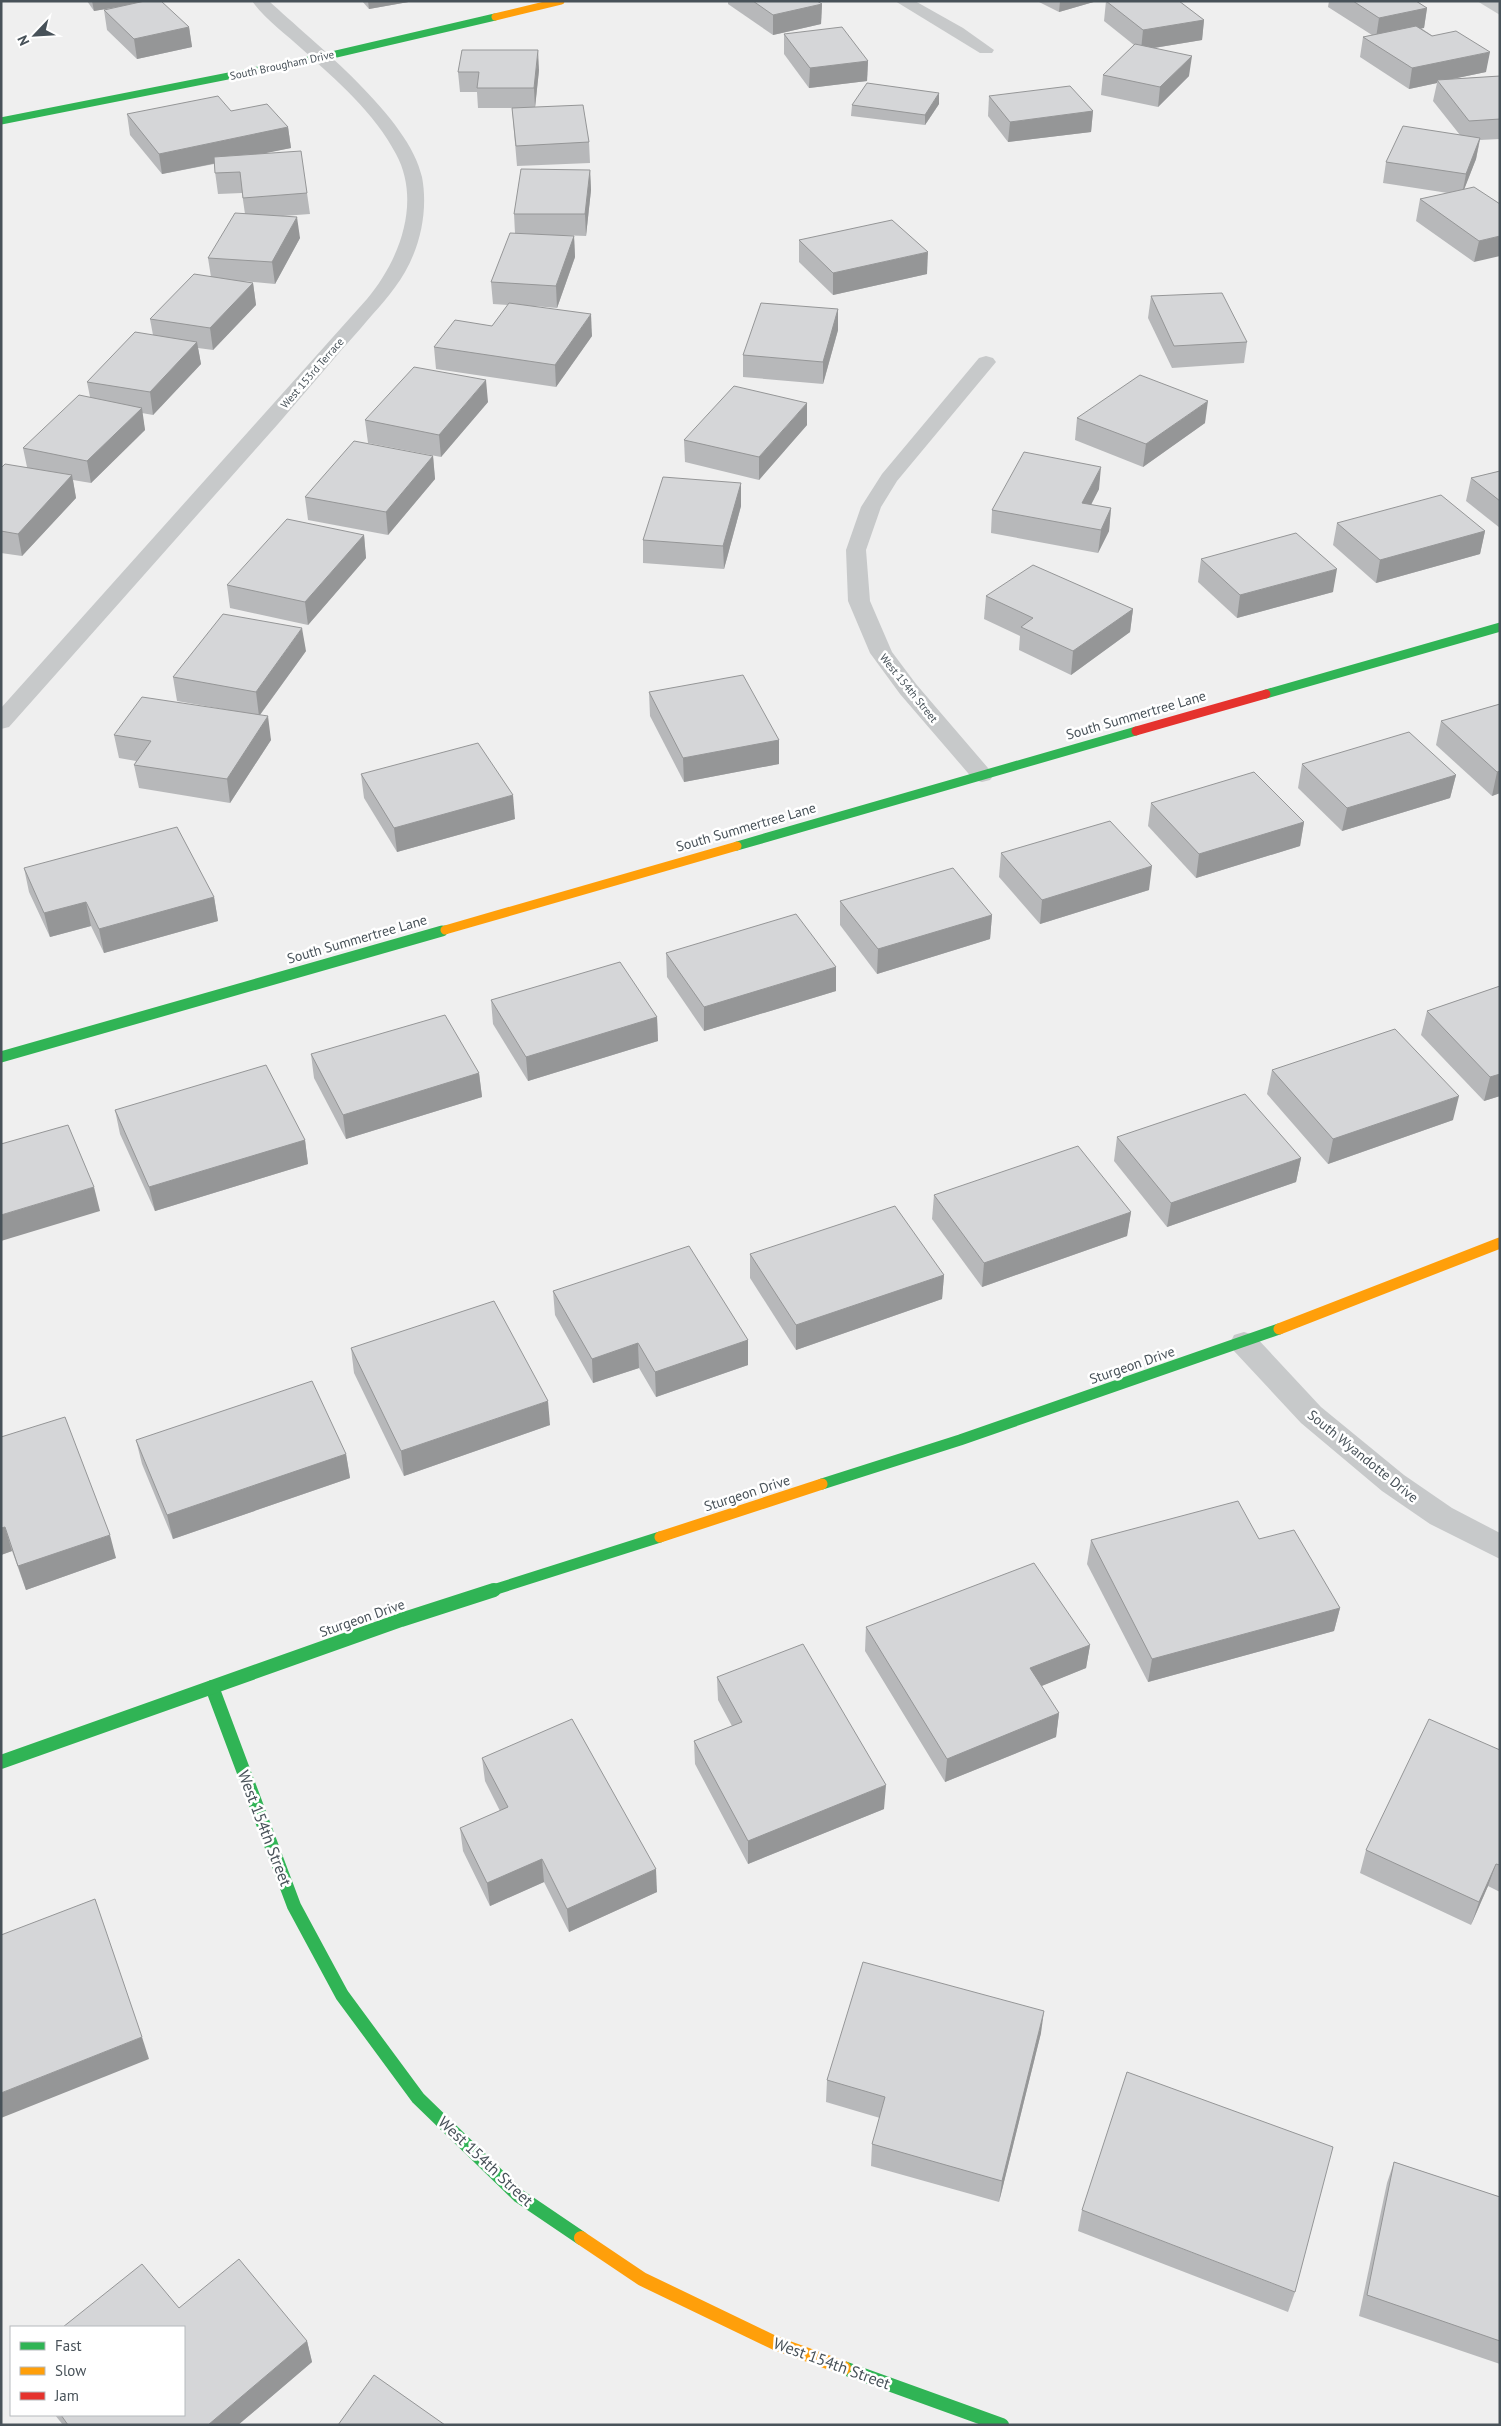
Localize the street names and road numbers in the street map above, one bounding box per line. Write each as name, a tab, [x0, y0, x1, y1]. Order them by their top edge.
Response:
street label: South Brougham Drive	[229, 47, 336, 83]
street label: West 153rd Terrace	[277, 334, 347, 411]
street label: West 154th Street	[877, 651, 941, 725]
street label: South Summertree Lane	[1064, 686, 1208, 744]
street label: South Summertree Lane	[674, 798, 818, 856]
street label: South Summertree Lane	[285, 910, 429, 968]
street label: Sturgeon Drive	[1087, 1342, 1177, 1388]
street label: South Wyandotte Drive	[1304, 1406, 1422, 1506]
street label: Sturgeon Drive	[702, 1471, 792, 1515]
street label: Sturgeon Drive	[317, 1595, 407, 1641]
street label: West 154th Street	[234, 1767, 297, 1889]
street label: West 154th Street	[434, 2112, 538, 2211]
street label: West 154th Street	[771, 2333, 894, 2394]

